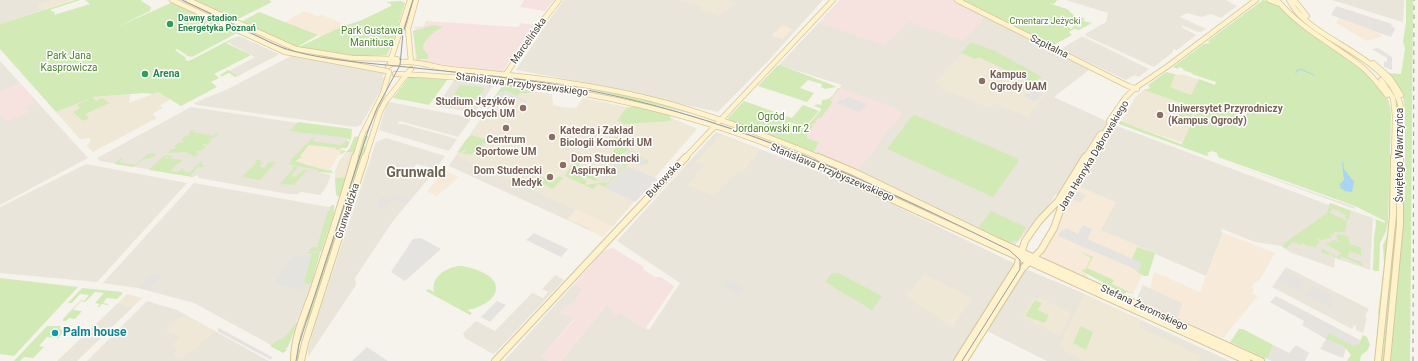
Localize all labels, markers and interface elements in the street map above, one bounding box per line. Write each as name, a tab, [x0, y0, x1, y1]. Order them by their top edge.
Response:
place label: Dawny stadion Energetyka Poznań	[178, 14, 256, 35]
street label: Marcelińska	[509, 15, 549, 67]
park label: Cmentarz Jeżycki	[1010, 17, 1080, 27]
marker: Dawny stadion Energetyka Poznań	[165, 19, 175, 29]
park label: Park Gustawa Manitiusa	[341, 25, 403, 48]
street label: Szpitalna	[1028, 33, 1070, 61]
park label: Park Jana Kasprowicza	[40, 50, 98, 74]
place label: Arena	[153, 68, 180, 80]
marker: Arena	[140, 69, 150, 79]
place label: Kampus Ogrody UAM	[990, 69, 1047, 92]
street label: Stanisława Przybyszewskiego	[455, 71, 589, 99]
marker: Kampus Ogrody UAM	[977, 76, 987, 86]
place label: Studium Języków Obcych UM	[435, 96, 515, 120]
street label: Jana Henryka Dąbrowskiego	[1056, 98, 1132, 214]
marker: Studium Języków Obcych UM	[518, 103, 528, 113]
place label: Uniwersytet Przyrodniczy (Kampus Ogrody)	[1168, 103, 1283, 126]
street label: Świętego Wawrzyńca	[1394, 108, 1406, 202]
marker: Uniwersytet Przyrodniczy (Kampus Ogrody)	[1155, 110, 1165, 120]
park label: Ogród Jordanowski nr 2	[733, 111, 809, 134]
marker: Centrum Sportowe UM	[501, 123, 511, 133]
place label: Katedra i Zakład Biologii Komórki UM	[560, 125, 652, 148]
marker: Katedra i Zakład Biologii Komórki UM	[547, 132, 557, 142]
place label: Centrum Sportowe UM	[476, 134, 536, 158]
street label: Stanisława Przybyszewskiego	[768, 141, 896, 205]
place label: Dom Studencki Aspirynka	[571, 153, 639, 176]
street label: Bukowska	[644, 159, 684, 201]
marker: Dom Studencki Aspirynka	[558, 160, 568, 170]
district label: Grunwald	[386, 165, 446, 181]
place label: Dom Studencki Medyk	[474, 165, 542, 188]
marker: Dom Studencki Medyk	[545, 172, 555, 182]
street label: Grunwaldzka	[333, 182, 363, 240]
street label: Stefana Żeromskiego	[1098, 282, 1190, 334]
place label: Palm house	[63, 326, 127, 340]
marker: Palm house	[50, 328, 60, 338]

